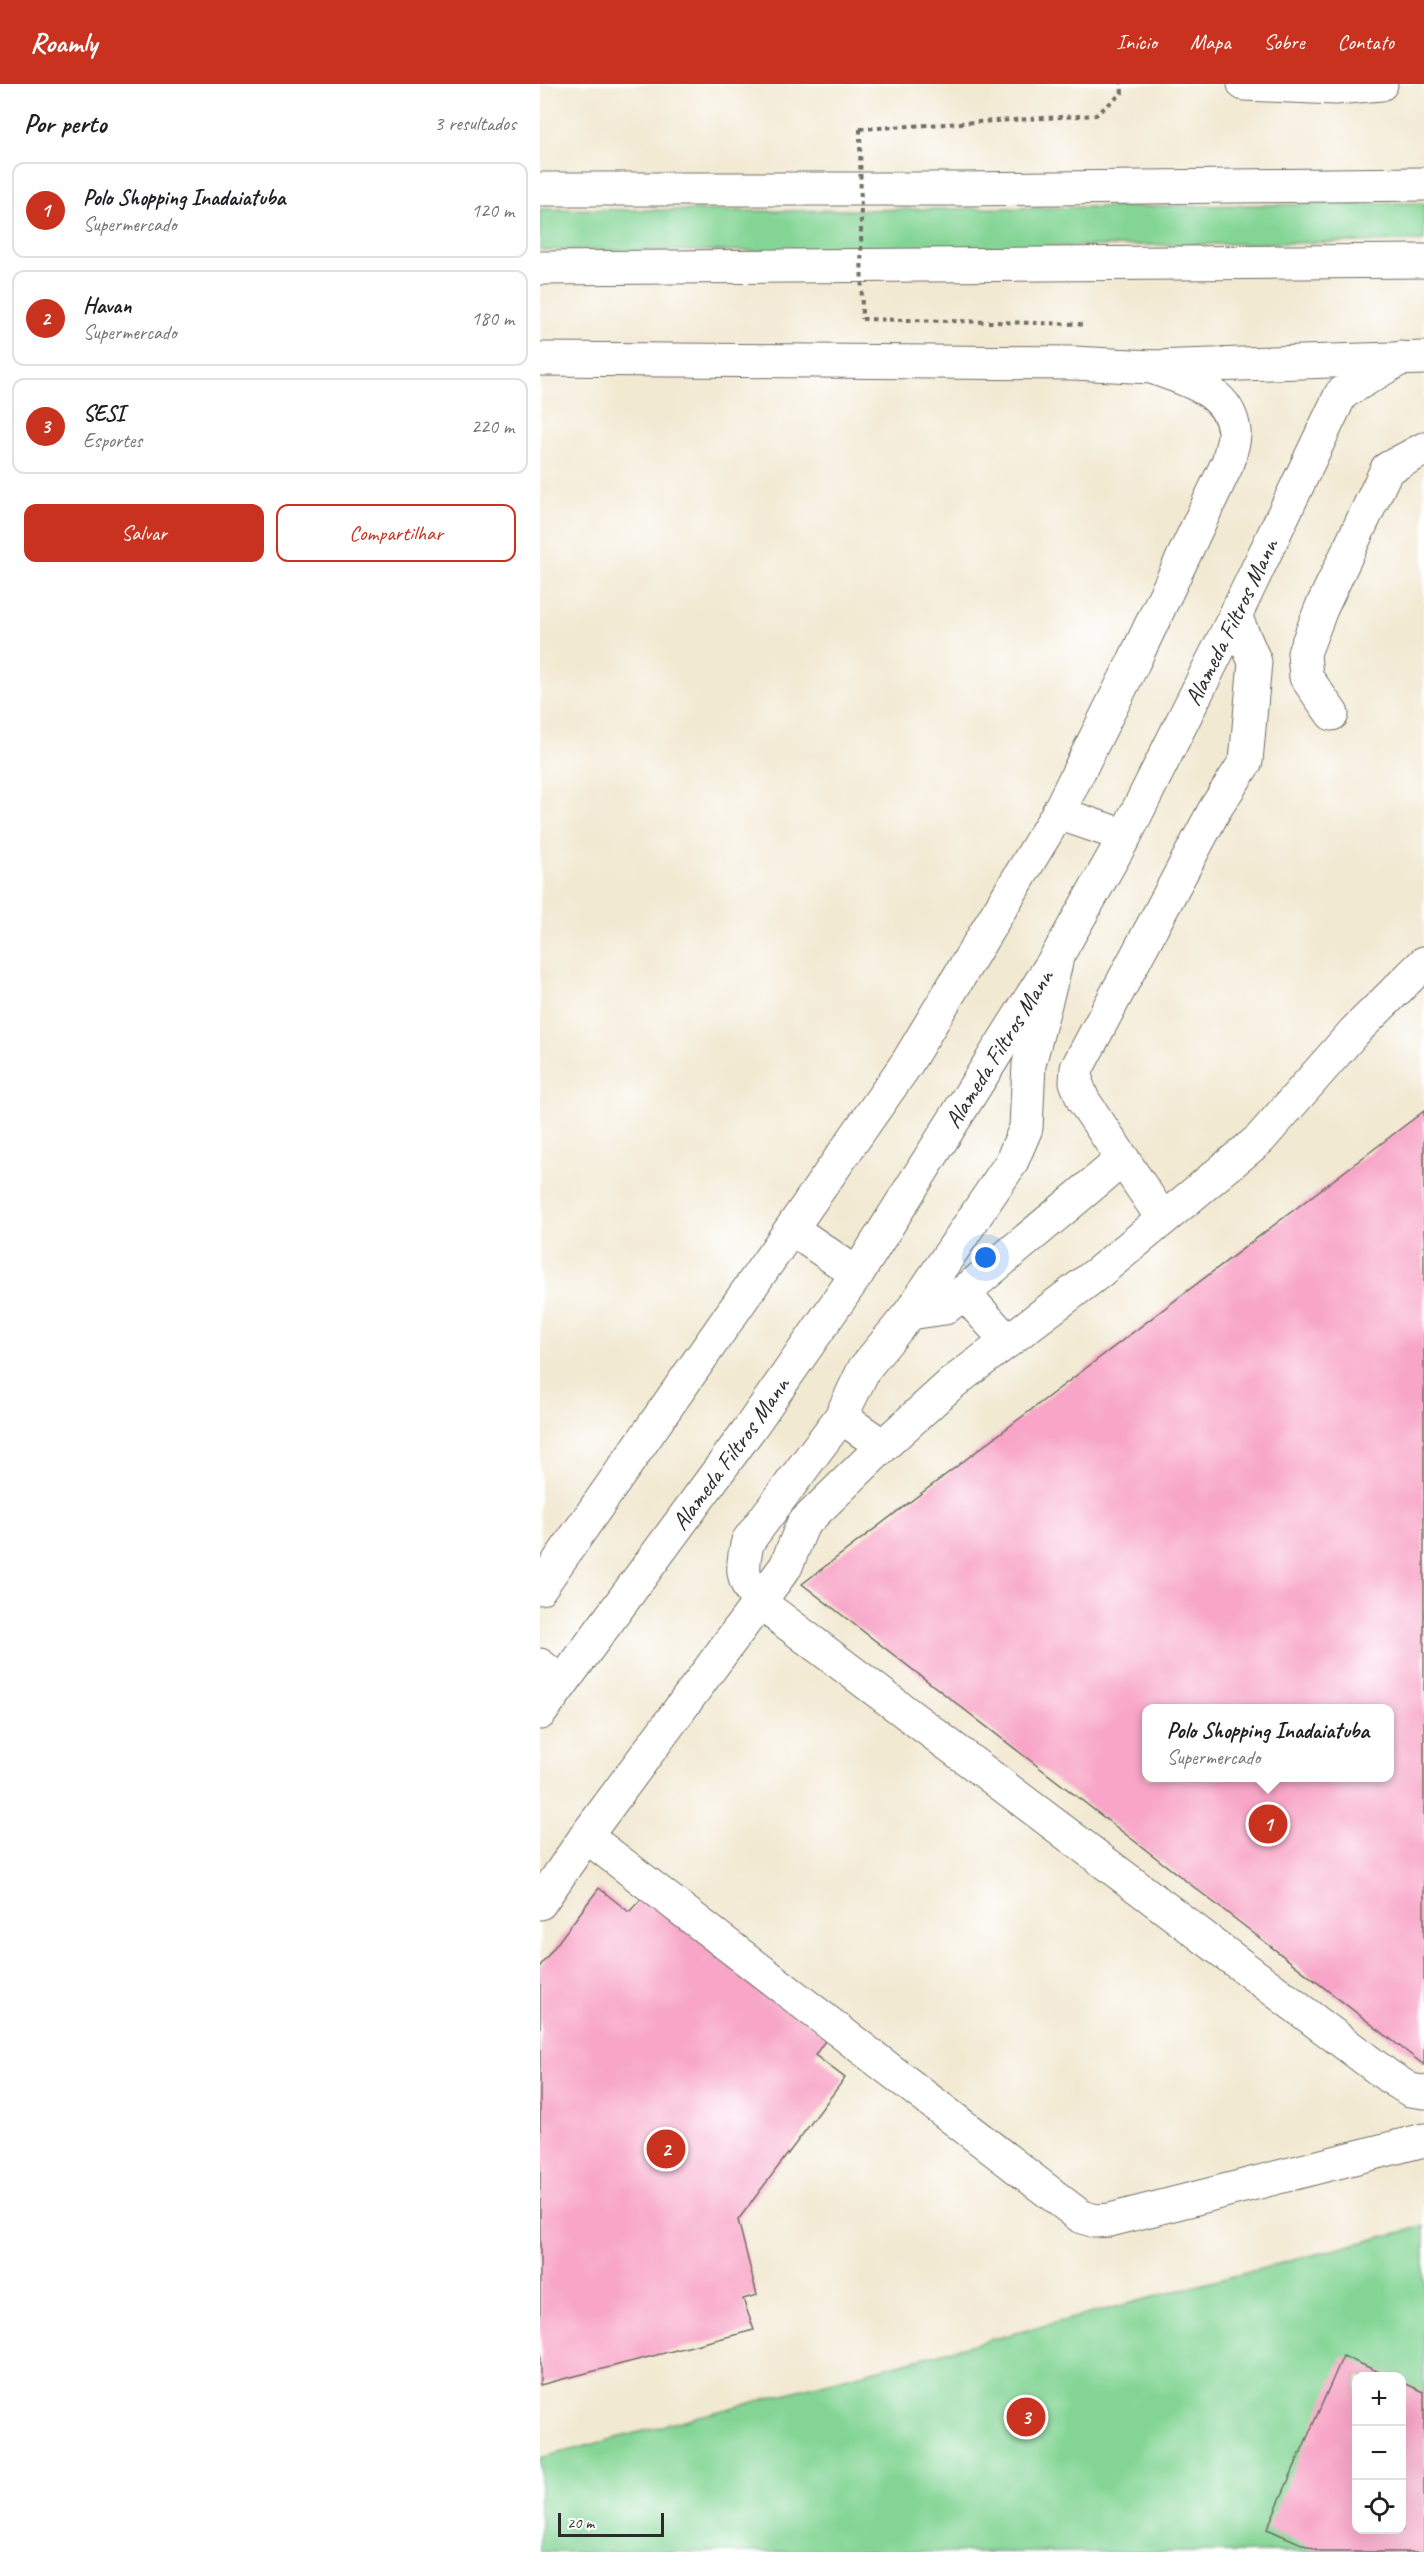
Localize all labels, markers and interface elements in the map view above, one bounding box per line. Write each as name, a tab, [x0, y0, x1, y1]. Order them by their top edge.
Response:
text: Roamly	[30, 25, 97, 60]
text: Início	[1117, 29, 1157, 55]
text: Mapa	[1190, 29, 1231, 55]
text: Sobre	[1264, 29, 1304, 55]
text: Contato	[1337, 29, 1394, 55]
text: Por perto	[24, 107, 106, 140]
text: 3 resultados	[434, 111, 516, 136]
text: Polo Shopping Inadaiatuba	[83, 184, 285, 212]
text: 1	[41, 198, 50, 223]
text: 120 m	[471, 198, 514, 223]
text: Supermercado	[83, 212, 177, 237]
text: Havan	[83, 292, 131, 320]
text: 2	[41, 306, 50, 331]
text: 180 m	[471, 306, 514, 331]
text: Supermercado	[83, 320, 177, 345]
text: SESI	[83, 400, 125, 428]
text: 3	[41, 414, 50, 439]
text: 220 m	[471, 414, 514, 439]
text: Esportes	[83, 428, 142, 453]
button: Salvar	[24, 504, 264, 562]
button: Compartilhar	[276, 504, 516, 562]
street label: Alameda Filtros Mann	[1178, 533, 1285, 710]
street label: Alameda Filtros Mann	[938, 963, 1061, 1133]
your location	[971, 1243, 1000, 1272]
street label: Alameda Filtros Mann	[665, 1370, 797, 1536]
popup	[1142, 1704, 1394, 1782]
text: Polo Shopping Inadaiatuba	[1167, 1717, 1369, 1745]
text: Supermercado	[1167, 1745, 1260, 1770]
pin: 1	[1248, 1802, 1288, 1846]
pin: 2	[646, 2126, 686, 2172]
map controls	[1352, 2372, 1406, 2534]
button: +	[1352, 2372, 1406, 2426]
pin: 3	[1006, 2394, 1046, 2440]
button: −	[1352, 2426, 1406, 2480]
button: locate	[1352, 2480, 1406, 2534]
scale bar	[558, 2510, 664, 2538]
text: 20 m	[567, 2513, 594, 2533]

